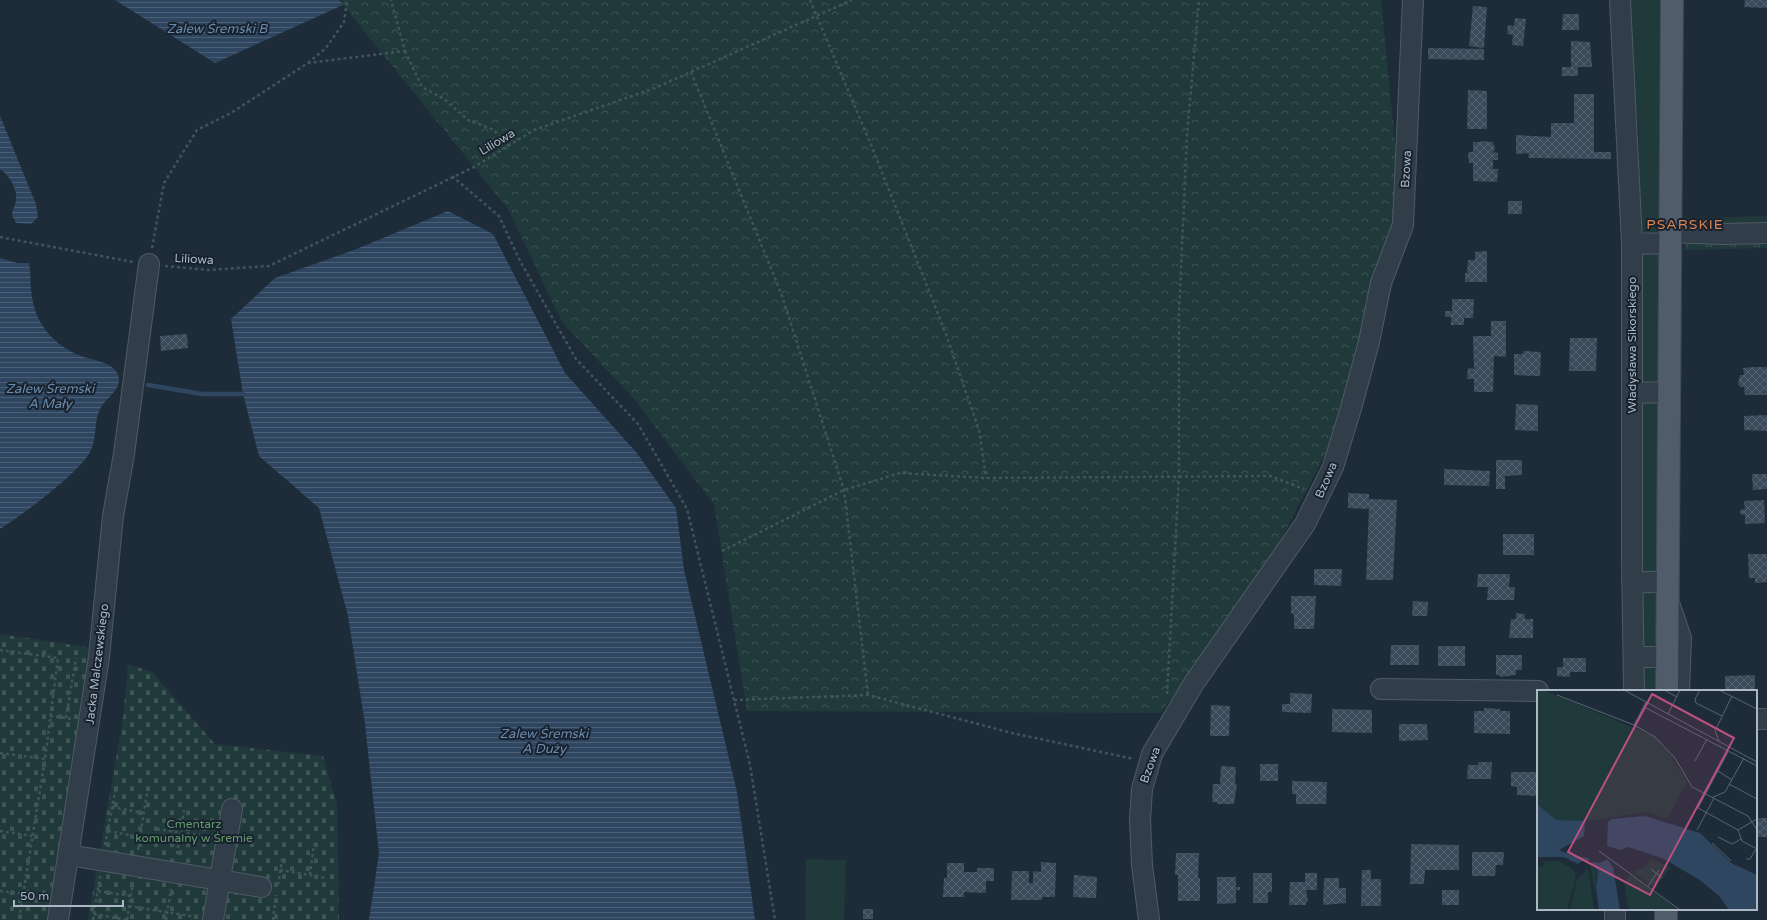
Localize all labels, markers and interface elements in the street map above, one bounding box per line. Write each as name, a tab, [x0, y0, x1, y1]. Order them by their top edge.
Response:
water label: Zalew Śremski B	[167, 21, 268, 37]
street label: Liliowa	[477, 126, 517, 158]
street label: Bzowa	[1398, 150, 1414, 188]
district label: PSARSKIE	[1646, 216, 1724, 233]
street label: Liliowa	[174, 251, 214, 267]
street label: Władysława Sikorskiego	[1625, 277, 1639, 413]
water label: Zalew Śremski A Mały	[6, 381, 96, 412]
street label: Bzowa	[1312, 460, 1340, 500]
street label: Jacka Malczewskiego	[83, 603, 111, 725]
inset map	[1537, 690, 1757, 910]
water label: Zalew Śremski A Duży	[500, 726, 590, 757]
street label: Bzowa	[1137, 745, 1163, 785]
park label: Cmentarz komunalny w Śremie	[135, 817, 253, 845]
scale bar	[14, 882, 123, 908]
text: 50 m	[20, 889, 49, 903]

